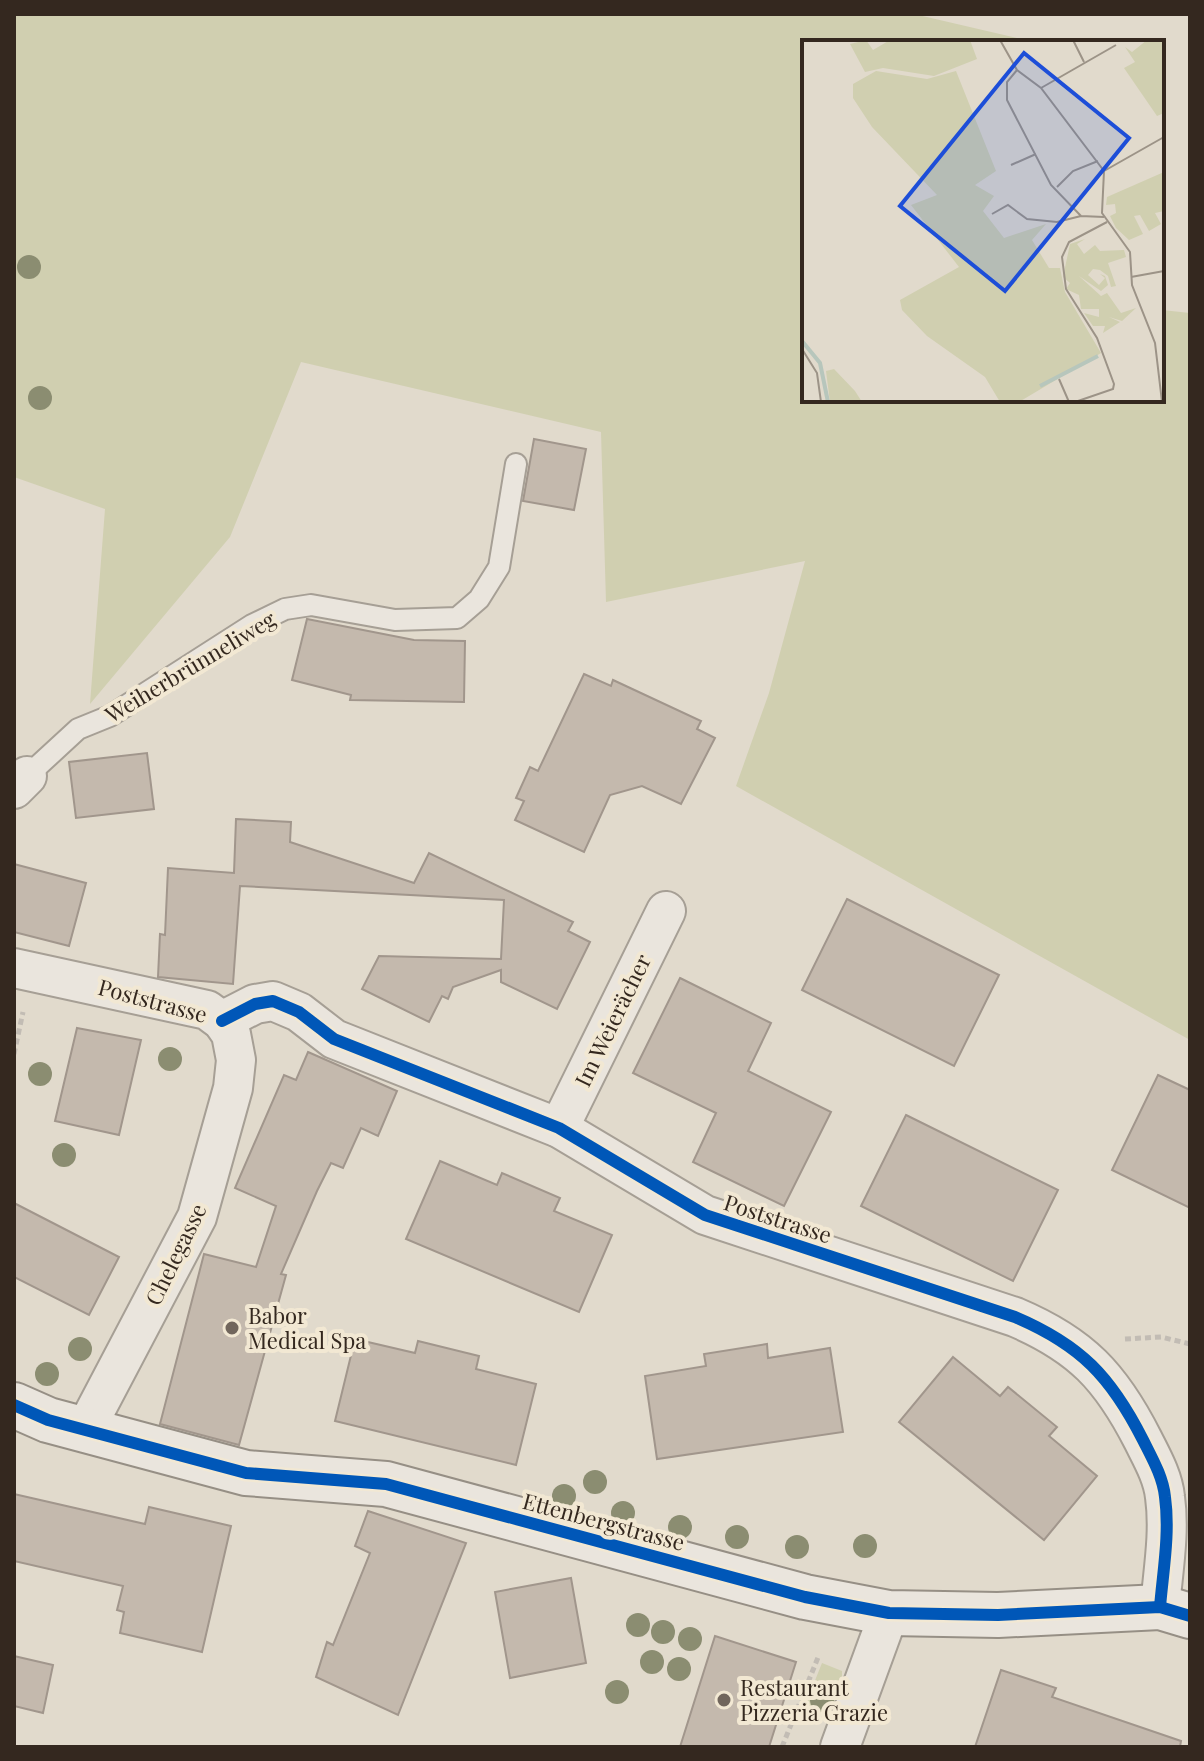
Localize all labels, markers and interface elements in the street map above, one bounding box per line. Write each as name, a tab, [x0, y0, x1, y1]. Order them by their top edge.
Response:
inset map	[802, 40, 1164, 402]
street label: Weiherbrünneliweg	[98, 603, 281, 729]
street label: Im Weierächer	[567, 948, 657, 1091]
street label: Poststrasse	[95, 971, 211, 1029]
street label: Poststrasse	[720, 1187, 836, 1249]
street label: Chelegasse	[138, 1198, 212, 1310]
place label: Babor Medical Spa	[248, 1300, 366, 1355]
marker: Babor Medical Spa	[223, 1319, 241, 1337]
street label: Ettenbergstrasse	[520, 1485, 688, 1557]
place label: Restaurant Pizzeria Grazie	[740, 1672, 888, 1727]
marker: Restaurant Pizzeria Grazie	[715, 1691, 733, 1709]

